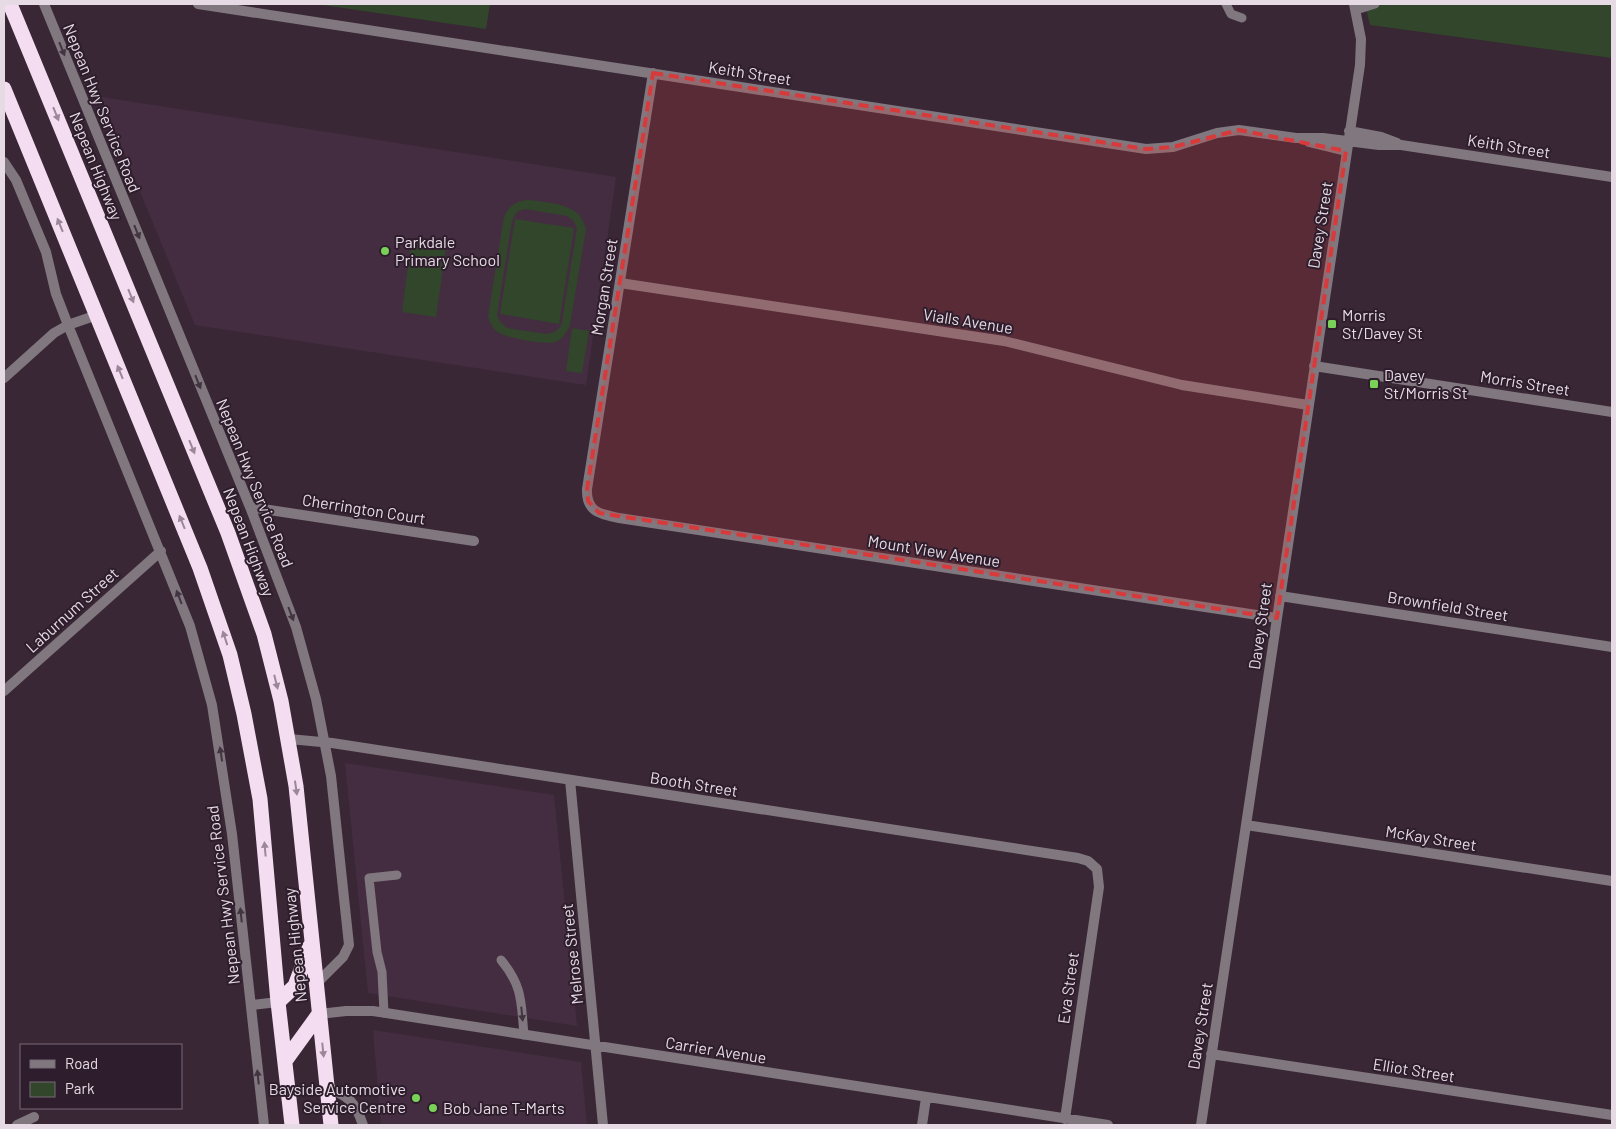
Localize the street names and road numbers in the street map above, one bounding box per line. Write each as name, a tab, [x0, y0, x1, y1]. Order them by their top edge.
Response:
street label: Nepean Hwy Service Road	[60, 21, 145, 195]
street label: Keith Street	[707, 57, 793, 88]
street label: Nepean Highway	[66, 109, 127, 223]
street label: Keith Street	[1466, 130, 1552, 161]
street label: Davey Street	[1303, 180, 1336, 270]
street label: Morgan Street	[586, 237, 621, 337]
street label: Vialls Avenue	[922, 304, 1014, 337]
street label: Morris Street	[1479, 366, 1571, 399]
street label: Nepean Hwy Service Road	[213, 396, 298, 570]
street label: Nepean Highway	[220, 485, 279, 599]
street label: Cherrington Court	[301, 489, 427, 528]
street label: Mount View Avenue	[867, 531, 1002, 570]
street label: Laburnum Street	[22, 563, 122, 656]
street label: Davey Street	[1244, 581, 1275, 671]
street label: Brownfield Street	[1386, 587, 1510, 624]
street label: Booth Street	[649, 767, 739, 800]
street label: Nepean Hwy Service Road	[202, 804, 243, 986]
street label: McKay Street	[1384, 821, 1478, 854]
street label: Nepean Highway	[279, 886, 310, 1003]
street label: Melrose Street	[557, 903, 586, 1005]
street label: Eva Street	[1053, 951, 1082, 1025]
street label: Davey Street	[1183, 981, 1216, 1071]
street label: Carrier Avenue	[664, 1032, 768, 1067]
street label: Elliot Street	[1372, 1054, 1456, 1085]

